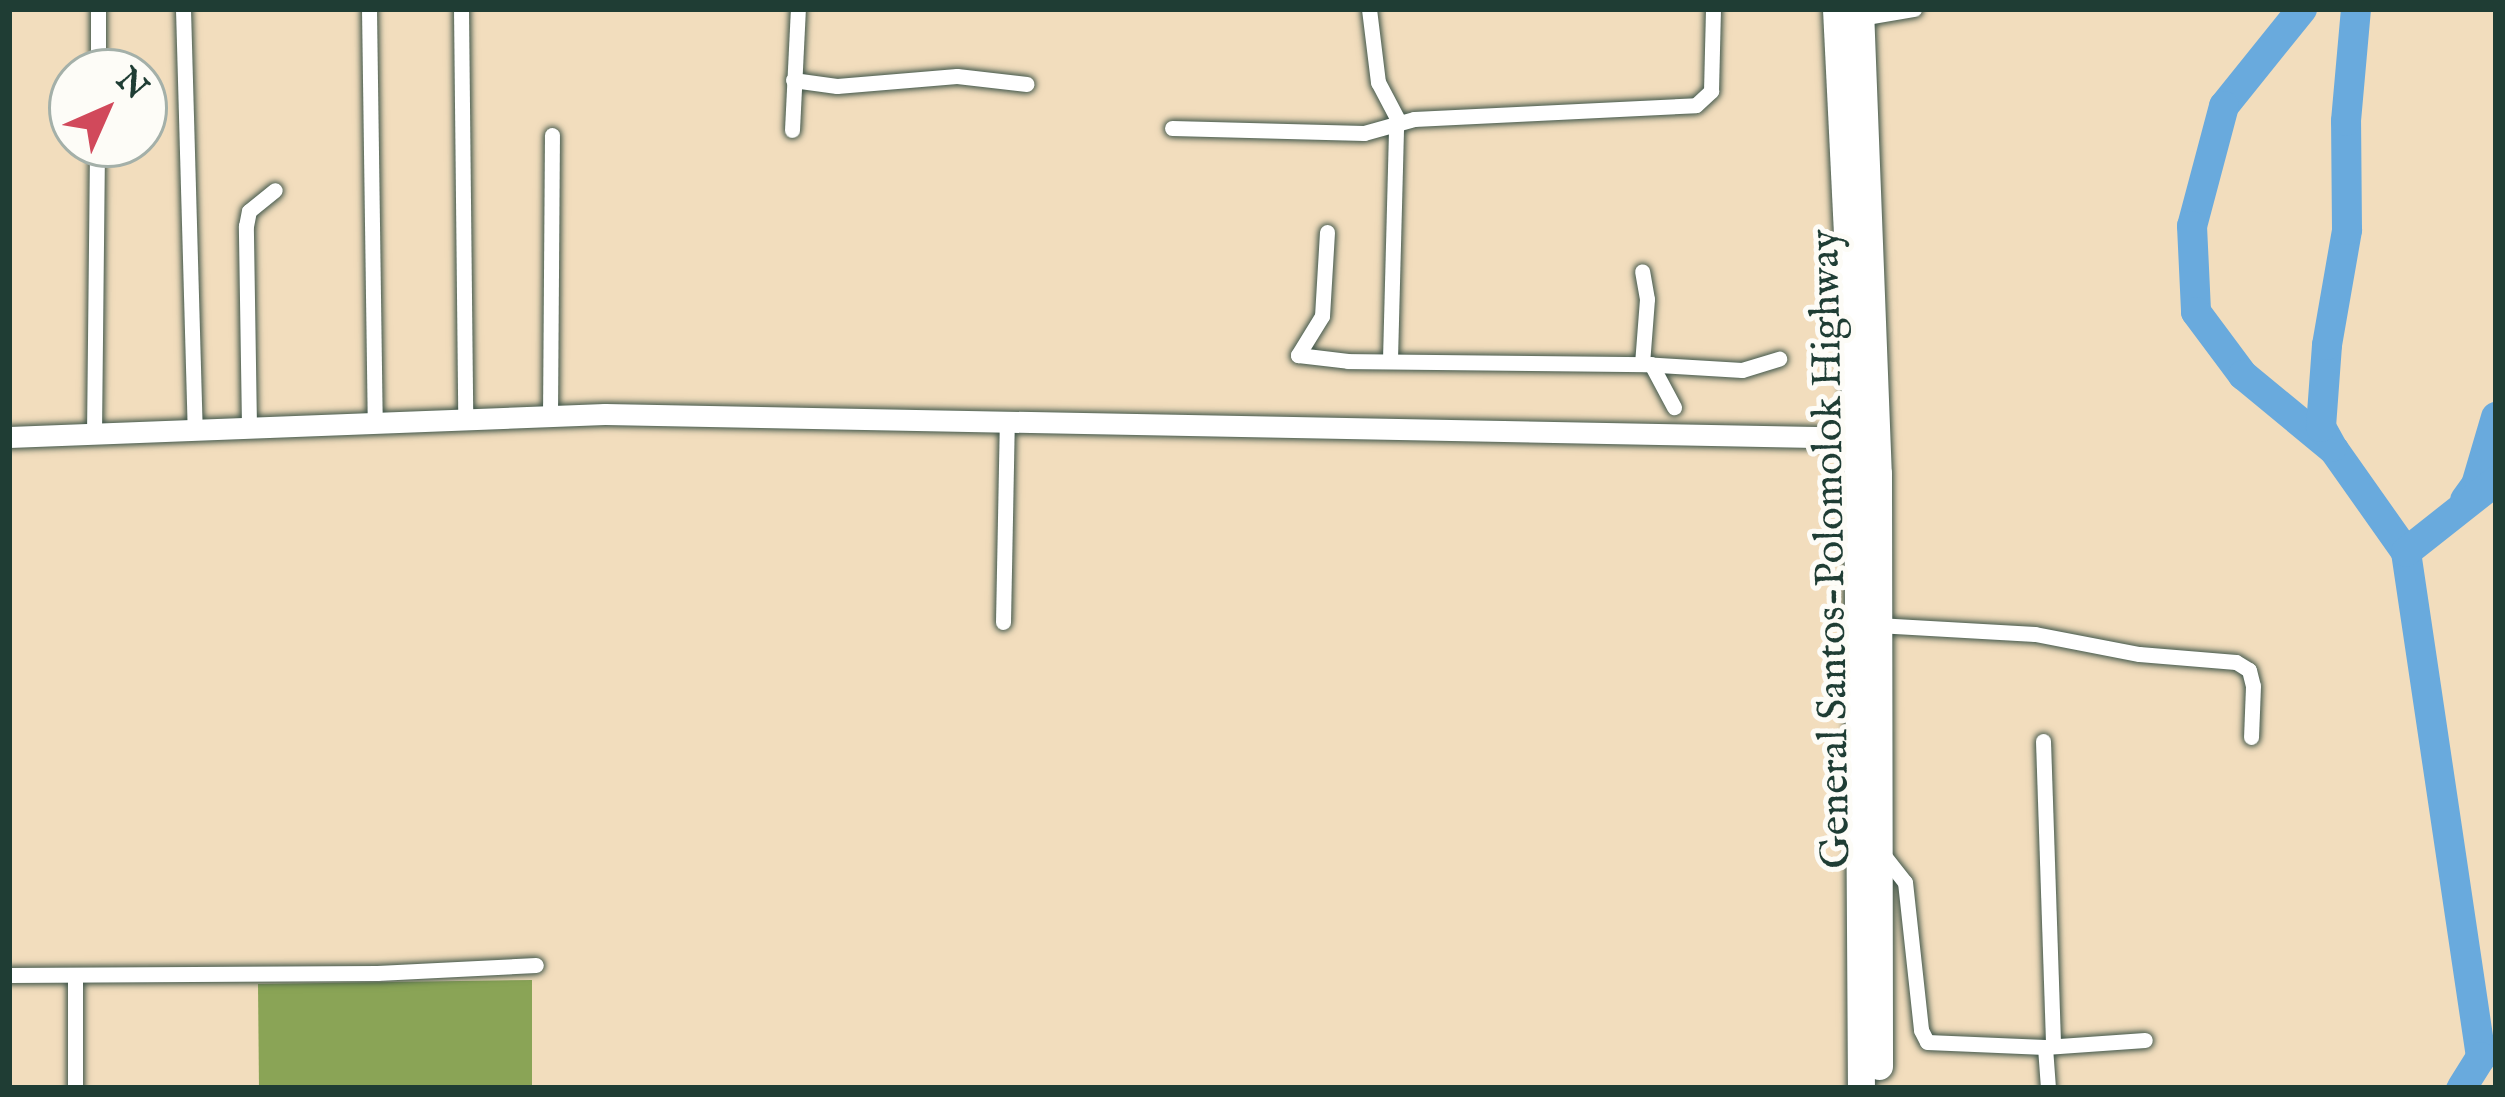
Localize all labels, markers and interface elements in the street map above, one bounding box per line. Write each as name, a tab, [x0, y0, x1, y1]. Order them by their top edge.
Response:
north arrow	[48, 48, 168, 168]
text: N	[106, 60, 156, 110]
street label: General Santos-Polomolok Highway	[1801, 229, 1863, 869]

